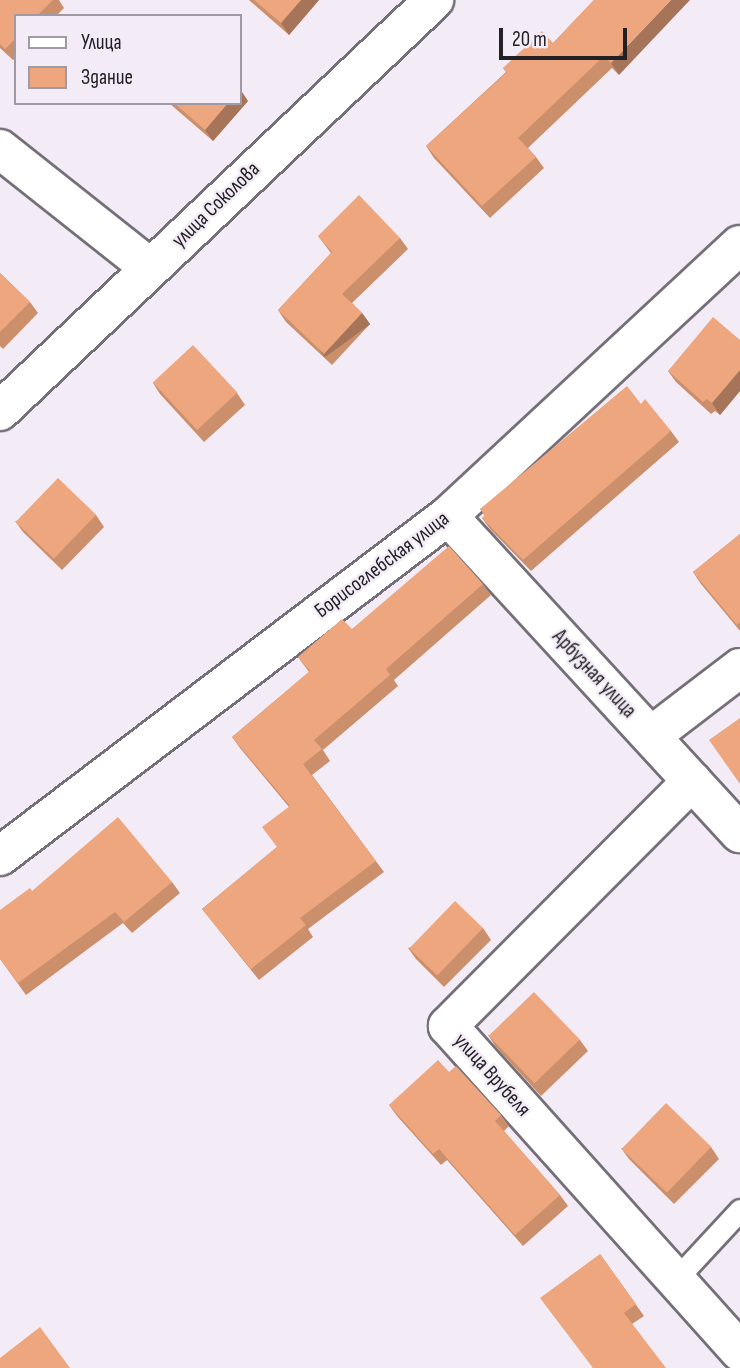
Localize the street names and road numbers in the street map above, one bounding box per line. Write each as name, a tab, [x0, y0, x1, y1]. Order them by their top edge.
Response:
street label: улица Соколова	[167, 157, 265, 253]
street label: Борисоглебская улица	[310, 506, 454, 624]
street label: Арбузная улица	[547, 625, 641, 723]
street label: улица Врубеля	[448, 1028, 536, 1122]

